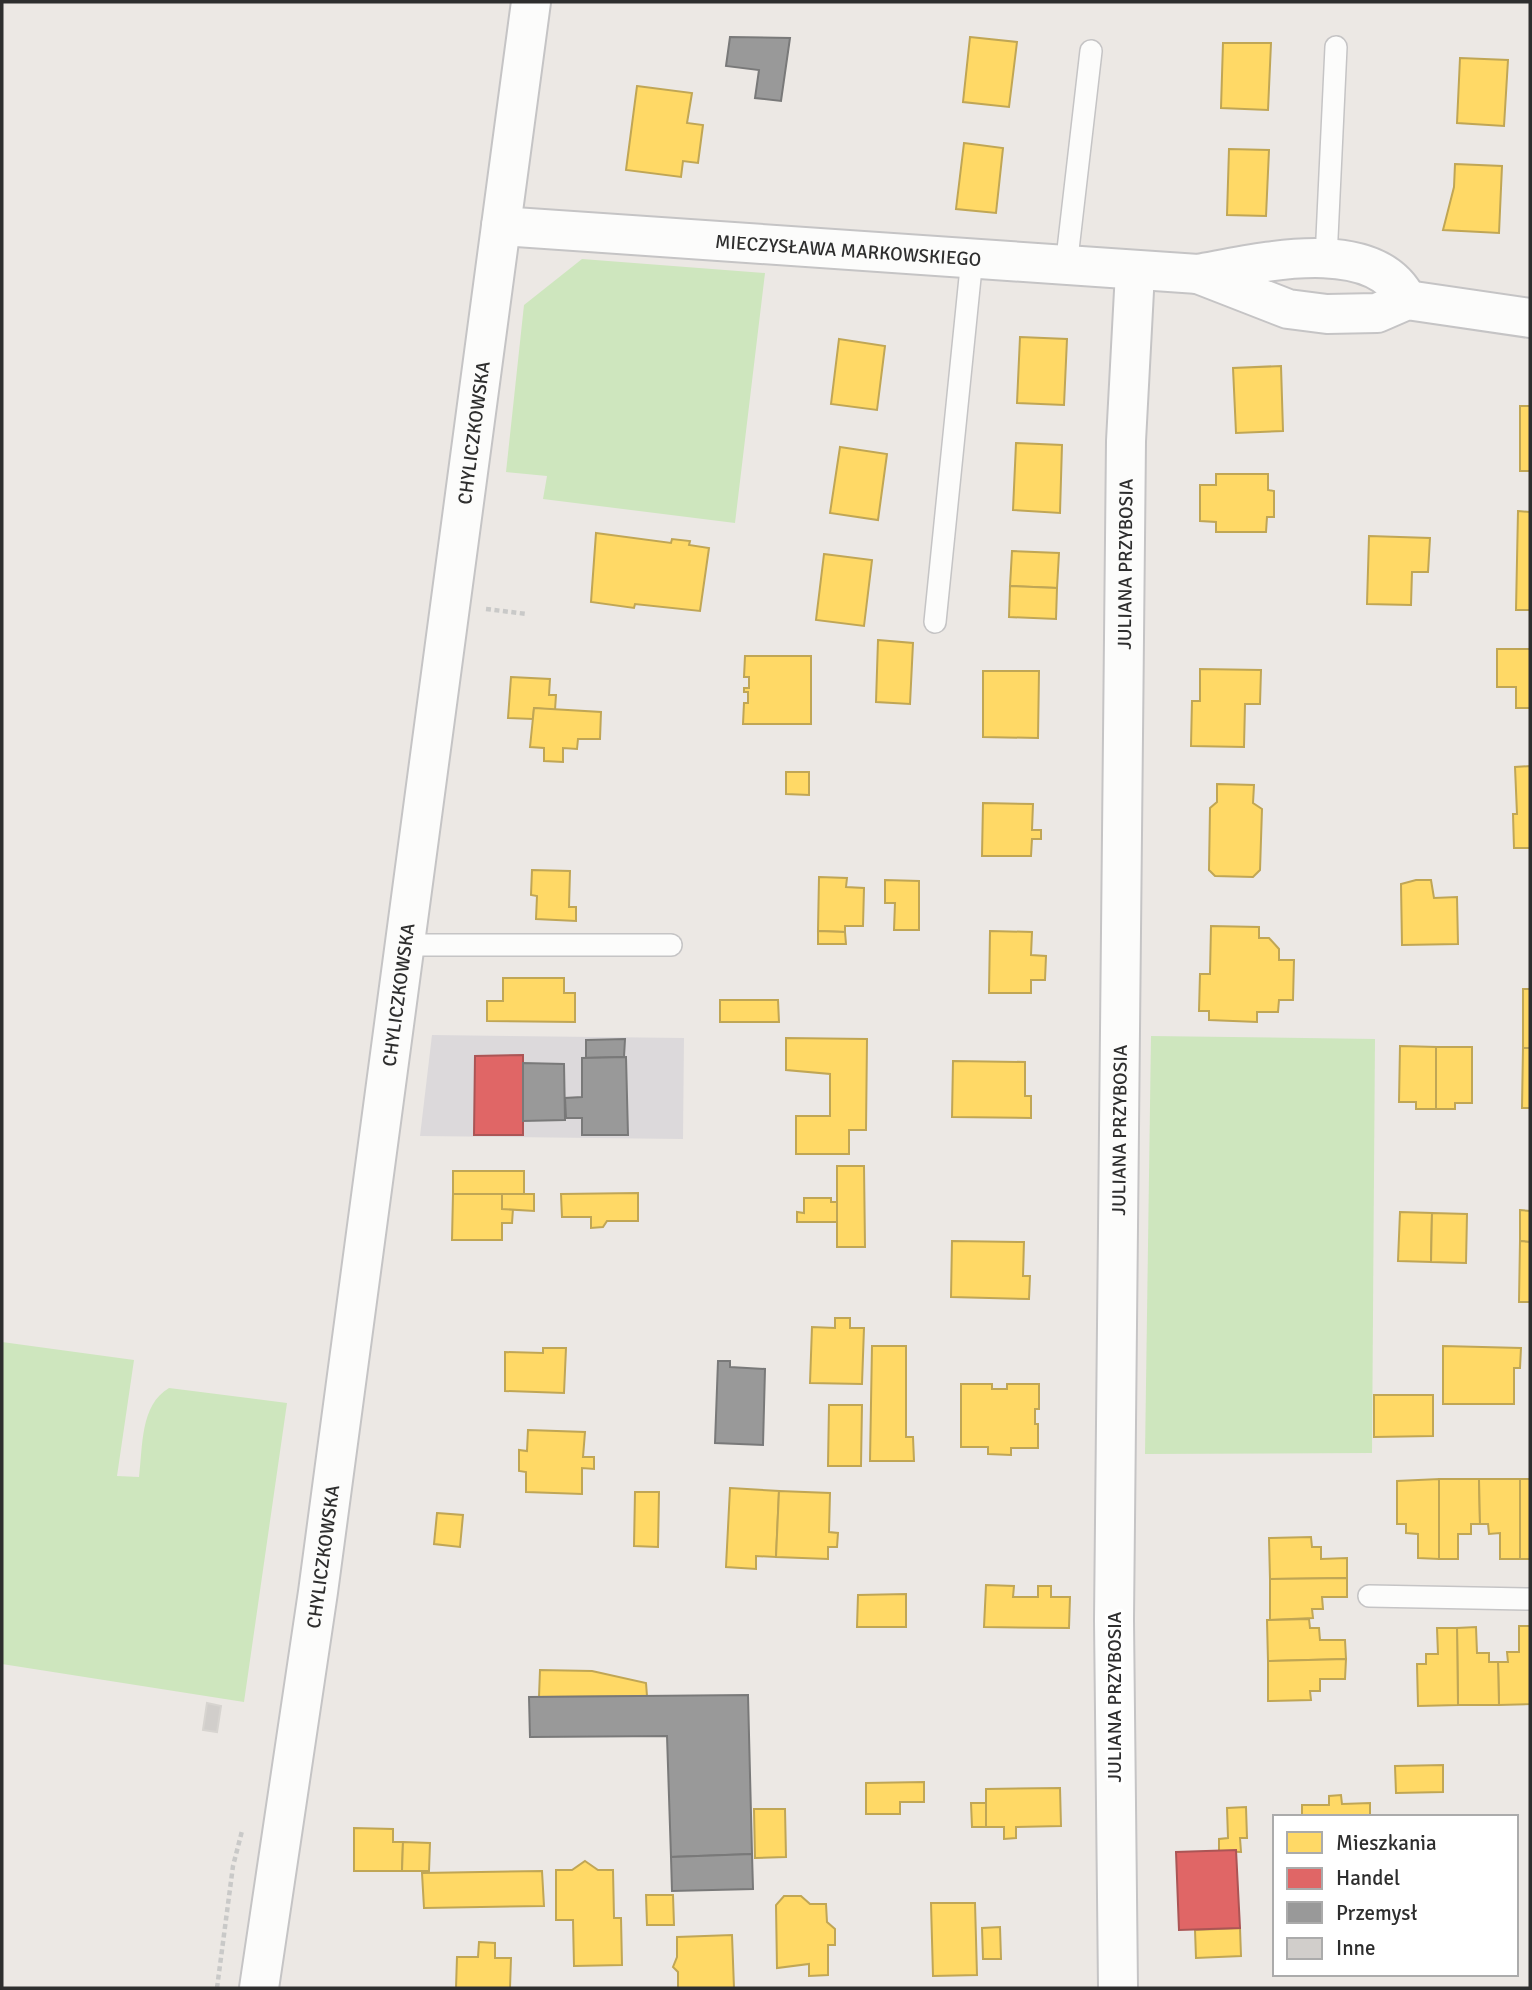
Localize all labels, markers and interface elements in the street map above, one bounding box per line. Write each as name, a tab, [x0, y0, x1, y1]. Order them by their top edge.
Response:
street label: MIECZYSŁAWA MARKOWSKIEGO	[714, 230, 982, 272]
street label: CHYLICZKOWSKA	[453, 359, 496, 506]
street label: JULIANA PRZYBOSIA	[1113, 478, 1139, 650]
street label: CHYLICZKOWSKA	[378, 921, 421, 1068]
street label: JULIANA PRZYBOSIA	[1107, 1044, 1133, 1216]
street label: CHYLICZKOWSKA	[302, 1483, 345, 1630]
street label: JULIANA PRZYBOSIA	[1103, 1611, 1127, 1782]
legend	[1273, 1815, 1518, 1976]
text: Mieszkania	[1336, 1830, 1437, 1856]
text: Handel	[1336, 1865, 1400, 1891]
text: Przemysł	[1336, 1900, 1417, 1926]
text: Inne	[1336, 1935, 1376, 1961]

